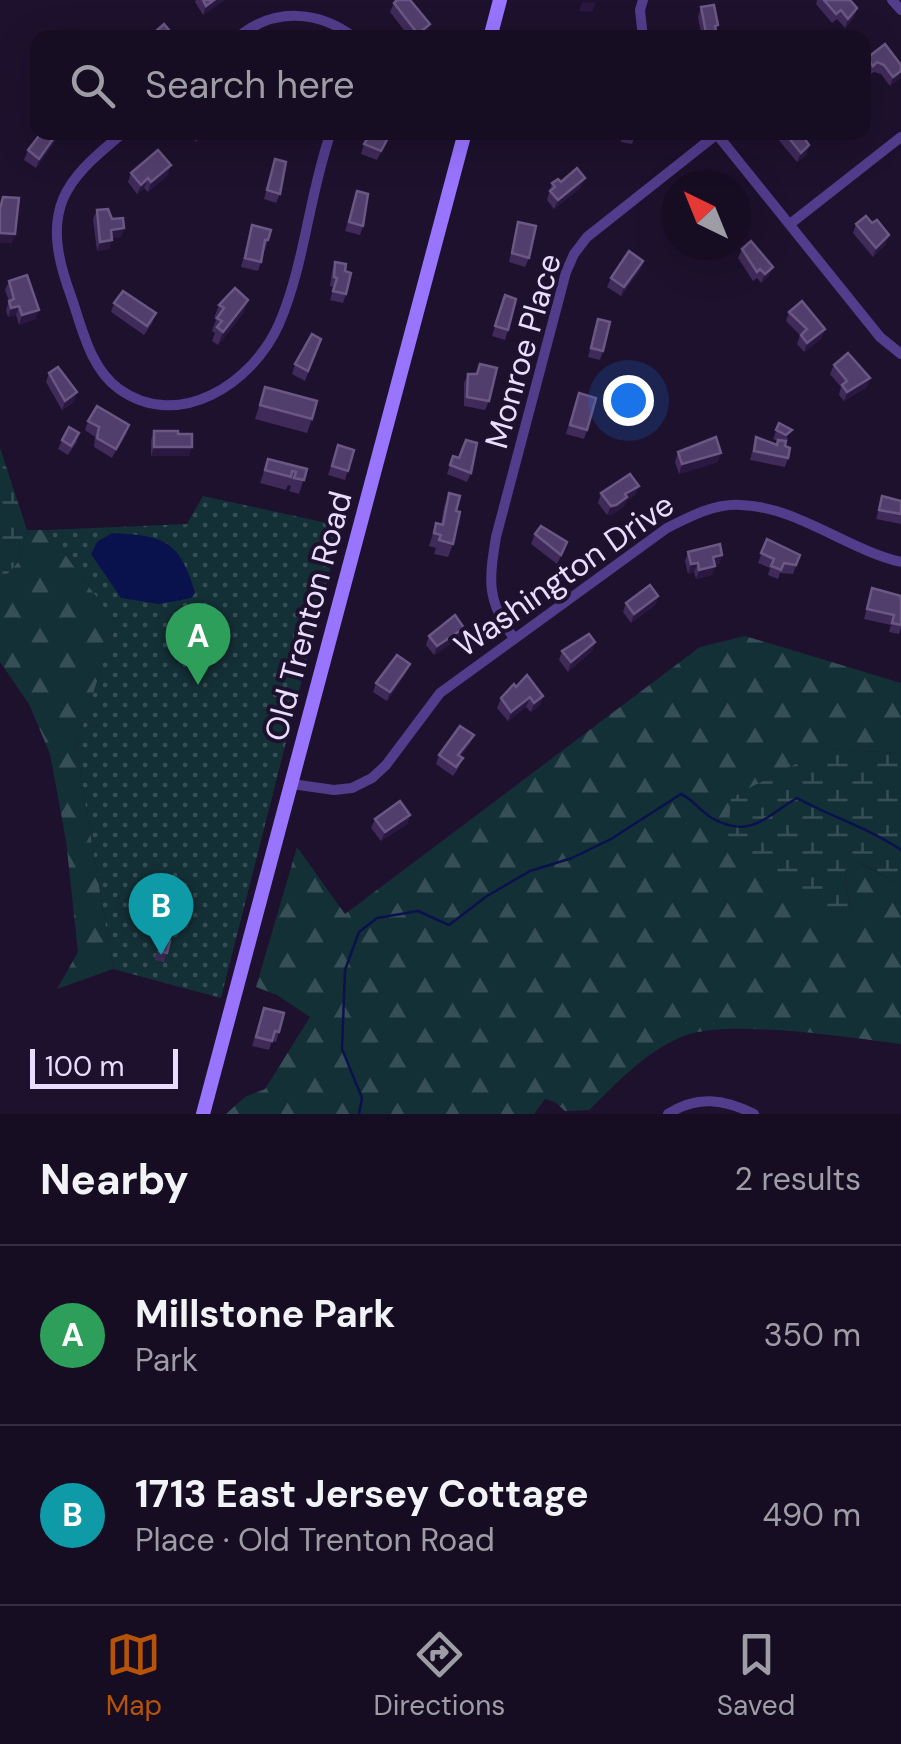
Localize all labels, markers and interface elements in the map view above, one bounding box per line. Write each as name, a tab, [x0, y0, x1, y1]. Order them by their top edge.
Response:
search box	[30, 30, 871, 140]
icon: search	[65, 58, 120, 113]
text: Search here	[145, 60, 355, 110]
north arrow	[661, 170, 751, 260]
street label: Monroe Place	[475, 249, 571, 453]
your location	[603, 375, 654, 426]
street label: Washington Drive	[446, 484, 682, 666]
street label: Old Trenton Road	[254, 487, 362, 745]
pin: A	[166, 602, 230, 685]
pin: B	[128, 872, 194, 955]
scale bar	[30, 1044, 178, 1088]
text: 100 m	[45, 1048, 124, 1085]
text: Nearby	[40, 1152, 189, 1207]
text: 2 results	[735, 1158, 861, 1200]
text: Millstone Park	[135, 1289, 395, 1339]
text: A	[61, 1314, 84, 1356]
text: 350 m	[764, 1314, 861, 1356]
text: Park	[135, 1339, 198, 1381]
text: 1713 East Jersey Cottage	[135, 1469, 589, 1519]
text: B	[62, 1494, 83, 1536]
text: 490 m	[763, 1494, 861, 1536]
text: Place · Old Trenton Road	[135, 1519, 495, 1561]
tab: Map	[106, 1627, 162, 1724]
tab: Directions	[374, 1627, 505, 1724]
tab: Saved	[717, 1627, 795, 1724]

